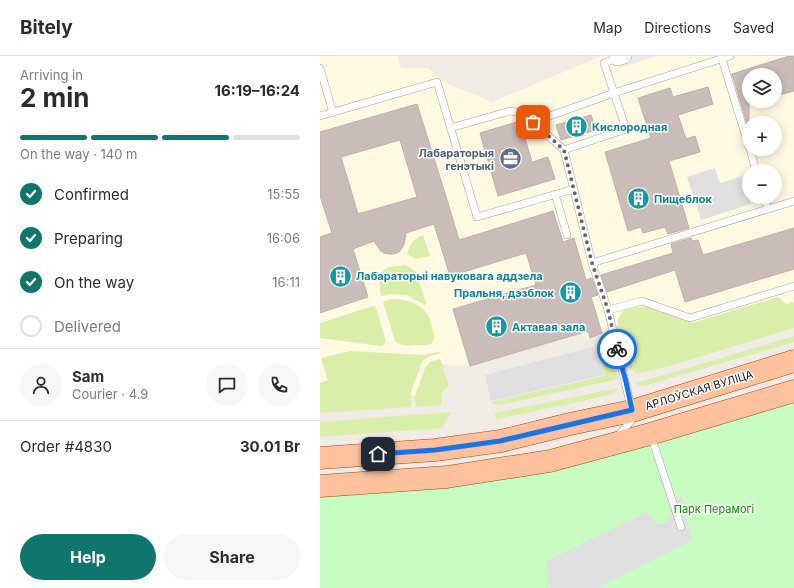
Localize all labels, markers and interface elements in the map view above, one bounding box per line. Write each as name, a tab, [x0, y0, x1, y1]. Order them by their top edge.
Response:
text: Bitely	[20, 16, 73, 39]
text: Map	[593, 19, 622, 36]
text: Directions	[644, 19, 711, 36]
text: Saved	[733, 19, 774, 36]
text: Arriving in	[20, 67, 83, 83]
map controls	[742, 68, 782, 204]
button: layers	[742, 68, 782, 108]
text: 16:19–16:24	[214, 81, 300, 100]
text: 2 min	[20, 82, 90, 113]
pin	[516, 105, 550, 139]
icon: bag	[522, 111, 544, 133]
building icon: Кислородная	[563, 114, 589, 140]
button: +	[742, 116, 782, 156]
place label: Кислородная	[592, 120, 667, 134]
text: On the way · 140 m	[20, 146, 138, 162]
place label: Лабараторыя генэтыкі	[419, 146, 494, 173]
office icon: Лабараторыя генэтыкі	[497, 146, 523, 172]
button: −	[742, 164, 782, 204]
icon: check	[20, 183, 42, 205]
text: Confirmed	[54, 185, 129, 204]
text: 15:55	[267, 186, 300, 202]
building icon: Пищеблок	[626, 186, 652, 212]
place label: Пищеблок	[654, 192, 712, 206]
icon: check	[20, 227, 42, 249]
text: Preparing	[54, 229, 123, 248]
text: 16:06	[267, 230, 300, 246]
building icon: Лабараторыі навуковага аддзела	[328, 263, 354, 289]
place label: Лабараторыі навуковага аддзела	[356, 269, 543, 283]
icon: check	[20, 271, 42, 293]
text: On the way	[54, 273, 134, 292]
text: 16:11	[272, 274, 300, 290]
building icon: Пральня, дэзблок	[557, 280, 583, 306]
place label: Пральня, дэзблок	[454, 286, 555, 300]
building icon: Актавая зала	[483, 314, 509, 340]
text: Delivered	[54, 317, 121, 336]
place label: Актавая зала	[512, 320, 585, 334]
courier	[597, 329, 637, 369]
icon: bike	[606, 338, 628, 360]
button: person	[20, 364, 62, 406]
button: chat	[206, 364, 248, 406]
button: phone	[258, 364, 300, 406]
text: Sam	[72, 367, 104, 386]
street label: АРЛОЎСКАЯ ВУЛІЦА	[643, 367, 755, 413]
text: Courier · 4.9	[72, 386, 148, 402]
text: Order #4830	[20, 437, 112, 456]
text: 30.01 Br	[240, 437, 300, 456]
pin	[361, 437, 395, 471]
icon: home	[367, 443, 389, 465]
park label: Парк Перамогі	[674, 502, 754, 516]
button: Help	[20, 534, 156, 580]
button: Share	[164, 534, 300, 580]

